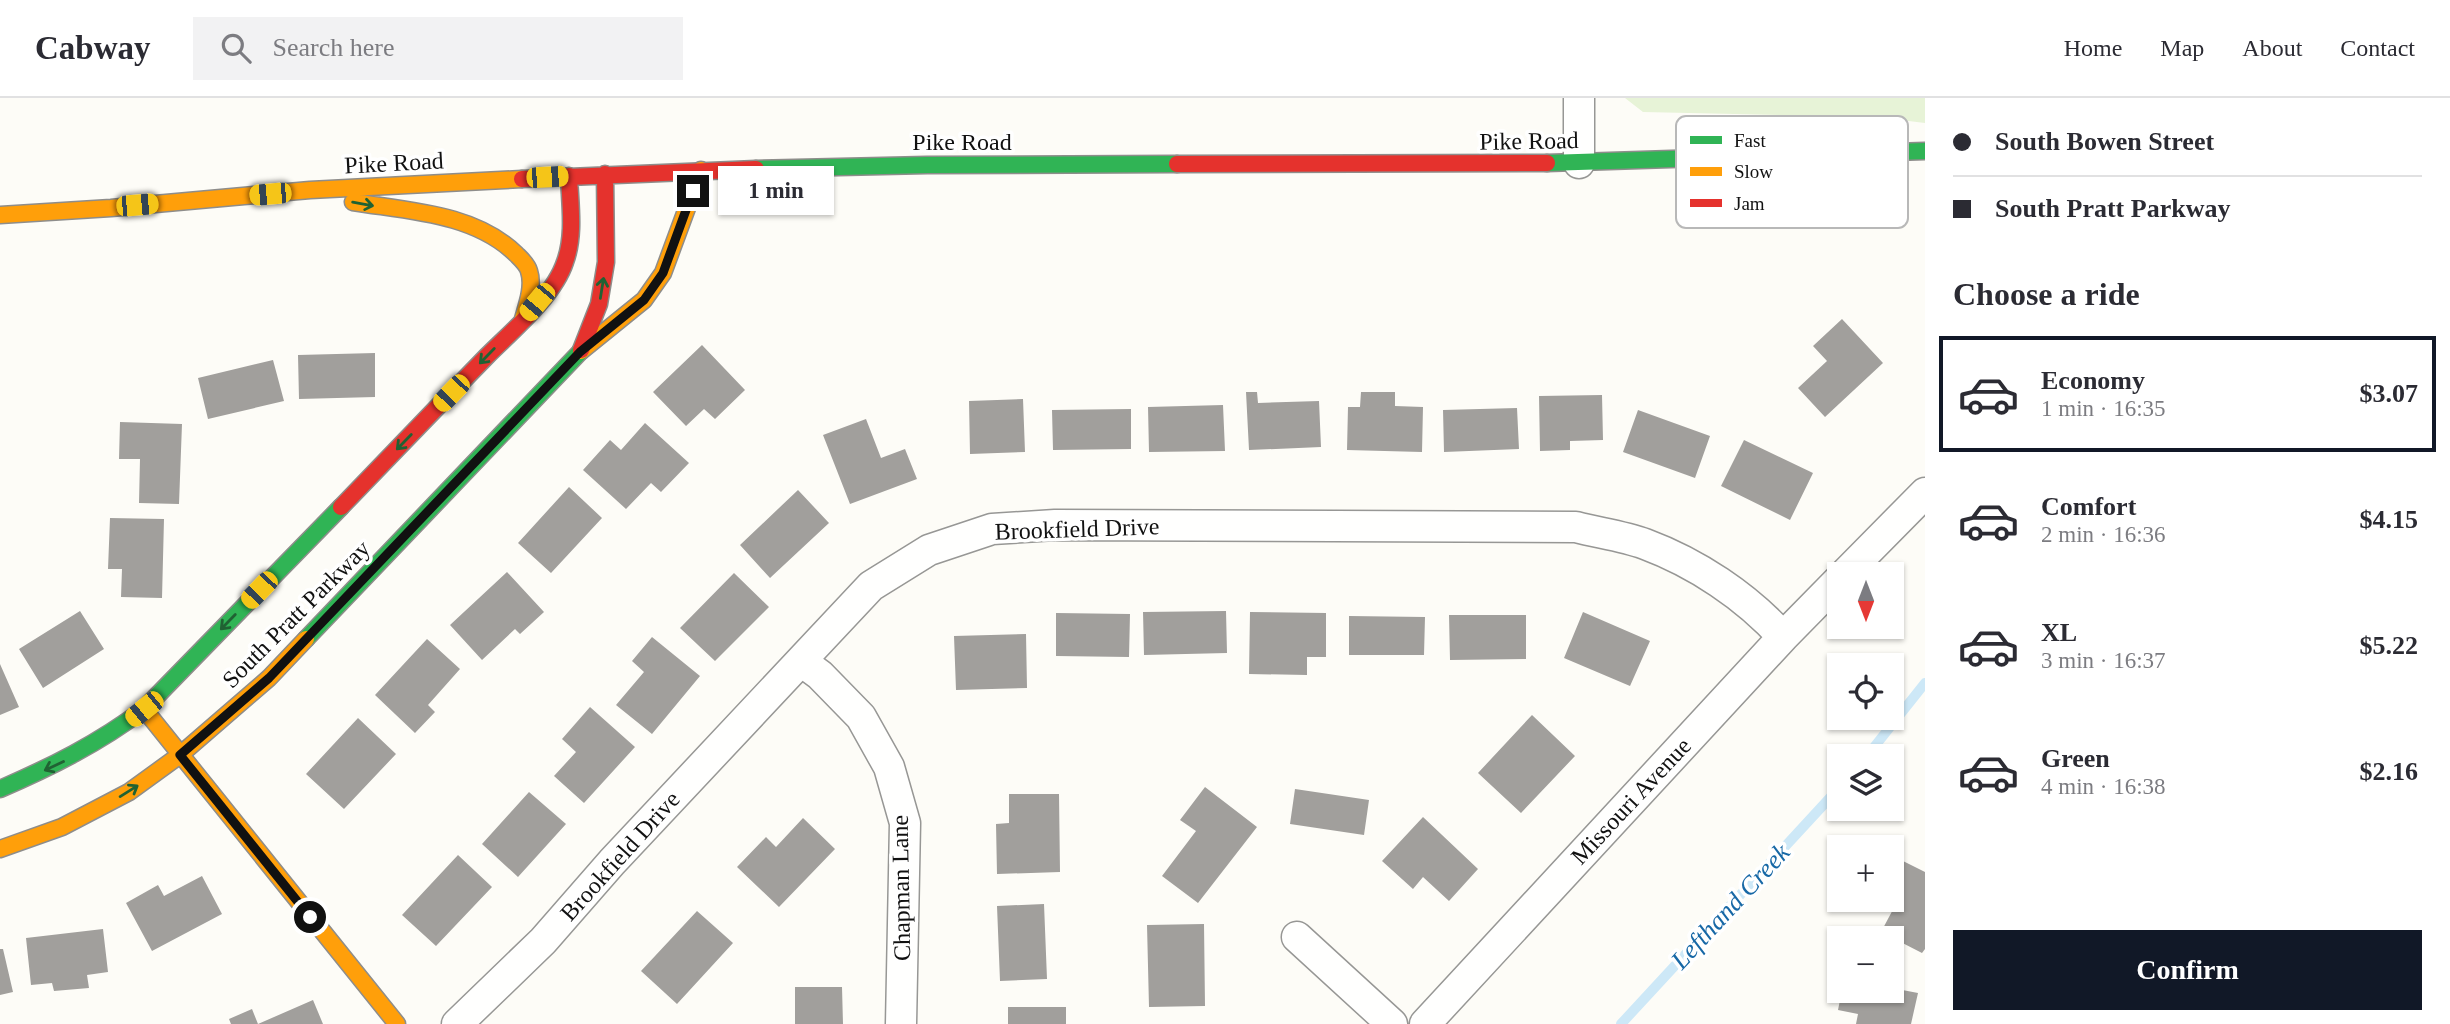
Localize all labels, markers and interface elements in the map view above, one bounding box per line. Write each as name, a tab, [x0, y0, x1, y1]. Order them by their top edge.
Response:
search box	[193, 17, 683, 80]
icon: search	[217, 29, 255, 67]
text: Cabway	[35, 30, 151, 66]
text: Search here	[273, 33, 395, 62]
text: Home	[2064, 35, 2122, 61]
text: Map	[2160, 35, 2204, 61]
text: About	[2242, 35, 2302, 61]
text: Contact	[2340, 35, 2415, 61]
legend	[1676, 116, 1908, 228]
street label: Pike Road	[1479, 127, 1579, 155]
text: South Bowen Street	[1995, 127, 2214, 156]
street label: Pike Road	[912, 129, 1012, 155]
text: Fast	[1734, 130, 1766, 151]
street label: Pike Road	[344, 147, 444, 179]
text: Slow	[1734, 161, 1773, 182]
car	[526, 165, 569, 189]
callout: 1 min	[718, 166, 833, 216]
route end	[677, 175, 709, 207]
text: 1 min	[748, 178, 804, 203]
car	[249, 182, 292, 206]
car	[116, 193, 159, 217]
text: Jam	[1734, 193, 1765, 214]
text: South Pratt Parkway	[1995, 194, 2230, 223]
one-way arrow	[351, 198, 374, 211]
text: Choose a ride	[1953, 276, 2140, 312]
one-way arrow	[596, 277, 609, 300]
car	[516, 279, 559, 325]
one-way arrow	[479, 347, 496, 364]
icon: car	[1957, 363, 2020, 426]
text: Economy	[2041, 366, 2145, 395]
car	[429, 371, 474, 415]
text: $3.07	[2360, 379, 2418, 408]
text: 1 min · 16:35	[2041, 396, 2166, 421]
one-way arrow	[395, 433, 412, 450]
icon: car	[1957, 489, 2020, 552]
text: Comfort	[2041, 492, 2136, 521]
text: $4.15	[2360, 505, 2418, 534]
street label: Brookfield Drive	[994, 513, 1160, 545]
text: 2 min · 16:36	[2041, 522, 2166, 547]
street label: South Pratt Parkway	[217, 535, 375, 693]
north arrow	[1827, 562, 1904, 639]
map controls	[1827, 562, 1904, 1003]
car	[237, 568, 282, 612]
one-way arrow	[219, 614, 236, 631]
icon: car	[1957, 615, 2020, 678]
text: XL	[2041, 618, 2077, 647]
text: $5.22	[2360, 631, 2418, 660]
text: 3 min · 16:37	[2041, 648, 2166, 673]
button: locate	[1827, 653, 1904, 730]
car	[122, 688, 167, 730]
street label: Missouri Avenue	[1566, 733, 1696, 869]
icon: car	[1957, 741, 2020, 804]
button: layers	[1827, 744, 1904, 821]
text: Green	[2041, 744, 2110, 773]
text: $2.16	[2360, 757, 2418, 786]
one-way arrow	[44, 760, 65, 773]
text: 4 min · 16:38	[2041, 774, 2166, 799]
one-way arrow	[118, 783, 138, 797]
street label: Brookfield Drive	[555, 786, 685, 926]
street label: Chapman Lane	[887, 815, 915, 961]
button: +	[1827, 835, 1904, 912]
water label: Lefthand Creek	[1664, 838, 1796, 975]
route start	[294, 901, 326, 933]
button: −	[1827, 926, 1904, 1003]
button: Confirm	[1953, 930, 2422, 1010]

